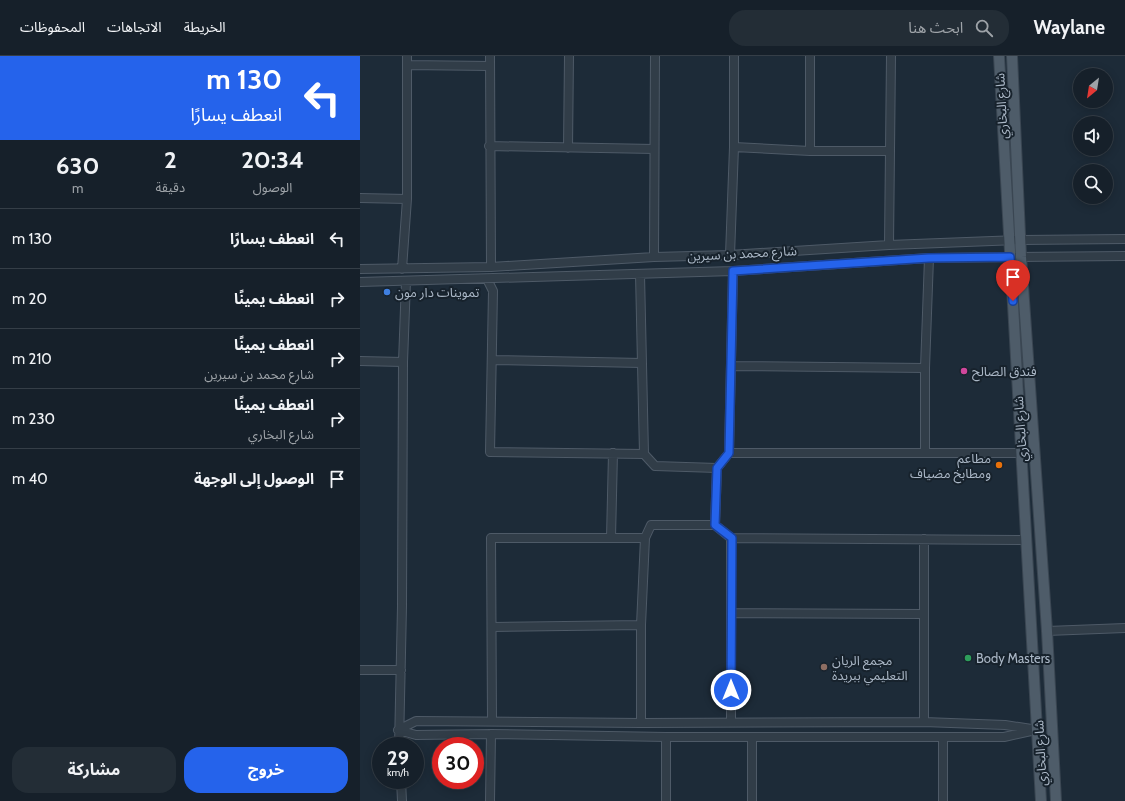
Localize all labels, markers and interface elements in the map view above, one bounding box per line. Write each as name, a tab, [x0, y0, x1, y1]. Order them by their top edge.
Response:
search box	[729, 10, 1009, 46]
text: Waylane	[1033, 16, 1105, 39]
icon: search	[973, 17, 995, 39]
text: المحفوظات	[20, 18, 85, 36]
text: الاتجاهات	[107, 18, 162, 36]
text: الخريطة	[184, 18, 226, 36]
text: ابحث هنا	[908, 19, 963, 37]
text: 130 m	[206, 62, 282, 96]
north arrow	[1073, 68, 1113, 108]
map controls	[1073, 68, 1113, 204]
icon: left	[296, 72, 348, 124]
street label: شارع البخاري	[991, 73, 1014, 139]
text: انعطف يسارًا	[191, 104, 282, 126]
button: sound	[1073, 116, 1113, 156]
text: 2	[164, 145, 177, 174]
text: 20:34	[241, 145, 304, 174]
text: 630	[56, 151, 99, 180]
button: search	[1073, 164, 1113, 204]
text: دقيقة	[155, 179, 185, 195]
text: الوصول	[253, 179, 292, 195]
text: m	[72, 180, 83, 196]
icon: left	[326, 228, 348, 250]
text: 130 m	[12, 230, 52, 248]
text: انعطف يسارًا	[230, 230, 314, 248]
street label: شارع محمد بن سيرين	[687, 242, 797, 267]
pin	[996, 260, 1030, 301]
icon: arrive	[1002, 266, 1024, 288]
place label: تموينات دار مون	[395, 284, 480, 301]
marker: تموينات دار مون	[382, 287, 392, 297]
icon: right	[326, 288, 348, 310]
text: 20 m	[12, 290, 47, 308]
text: انعطف يمينًا	[234, 290, 314, 308]
text: انعطف يمينًا	[234, 336, 314, 354]
icon: right	[326, 348, 348, 370]
text: 210 m	[12, 350, 52, 368]
place label: فندق الصالح	[972, 363, 1037, 382]
text: شارع محمد بن سيرين	[204, 366, 314, 382]
marker: فندق الصالح	[959, 366, 969, 376]
street label: شارع البخاري	[1010, 395, 1033, 462]
text: انعطف يمينًا	[234, 396, 314, 414]
icon: right	[326, 408, 348, 430]
text: 230 m	[12, 410, 55, 428]
text: شارع البخاري	[248, 426, 314, 442]
place label: مطاعم ومطابخ مضياف	[910, 450, 991, 484]
marker: مطاعم ومطابخ مضياف	[994, 460, 1004, 470]
icon: arrive	[326, 468, 348, 490]
text: 40 m	[12, 470, 48, 488]
text: الوصول إلى الوجهة	[194, 470, 314, 488]
place label: Body Masters	[976, 650, 1051, 666]
place label: مجمع الريان التعليمي ببريدة	[832, 652, 908, 686]
marker: Body Masters	[963, 653, 973, 663]
marker: مجمع الريان التعليمي ببريدة	[819, 662, 829, 672]
position arrow	[710, 669, 752, 711]
street label: شارع البخاري	[1030, 720, 1053, 786]
speed limit sign: 30	[432, 737, 484, 789]
text: 29	[387, 746, 409, 770]
button: مشاركة	[12, 747, 176, 793]
button: خروج	[184, 747, 348, 793]
text: km/h	[387, 766, 409, 779]

